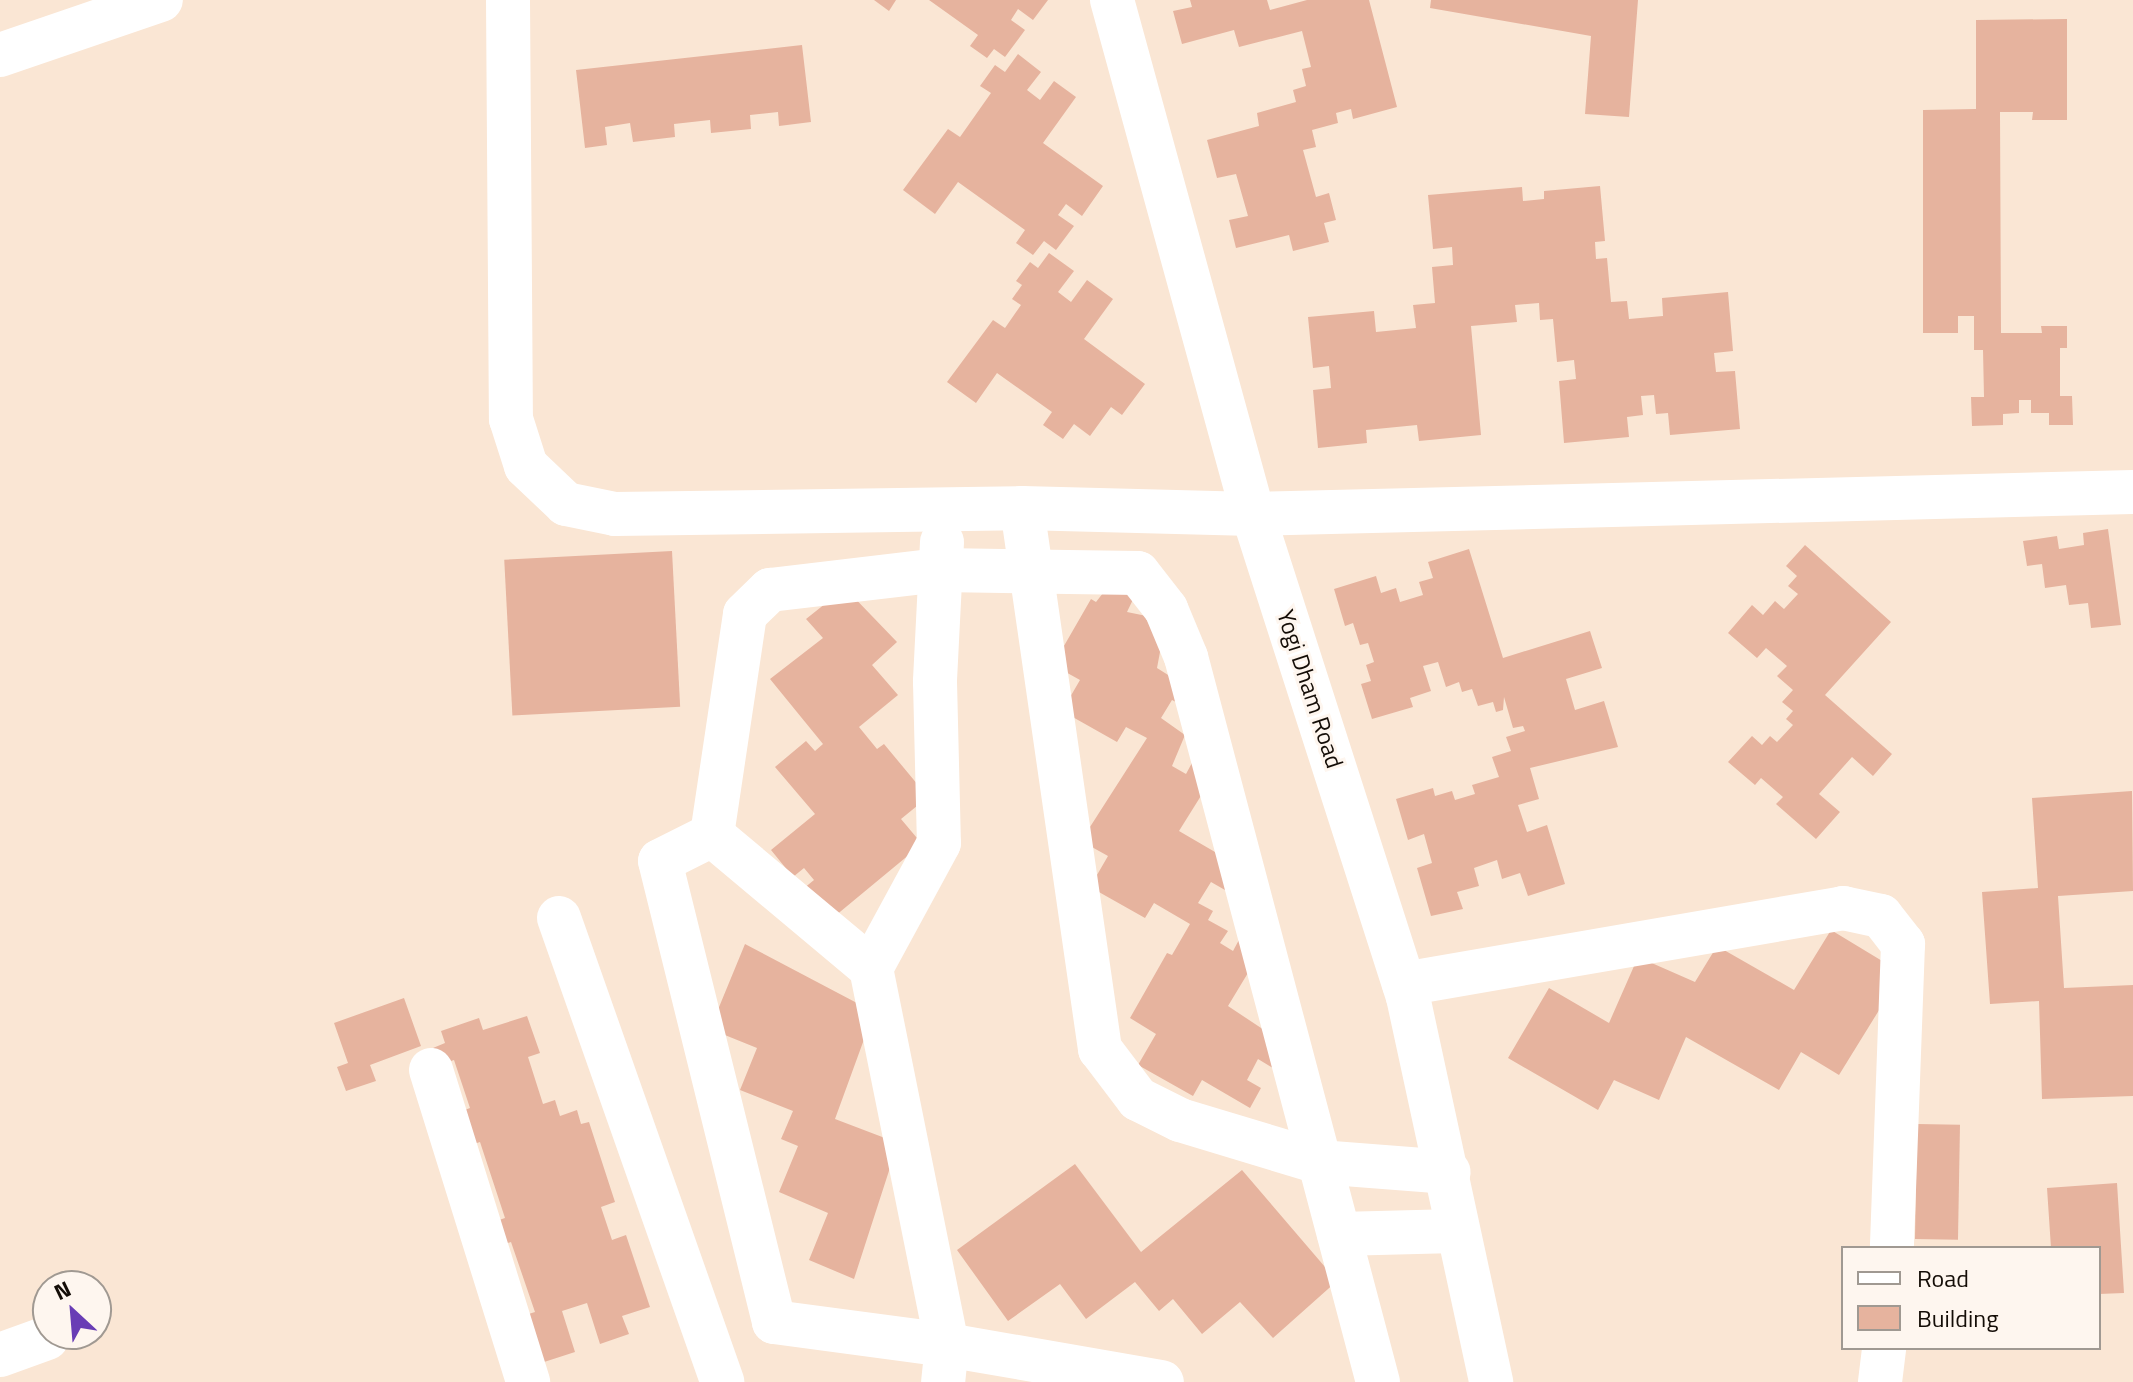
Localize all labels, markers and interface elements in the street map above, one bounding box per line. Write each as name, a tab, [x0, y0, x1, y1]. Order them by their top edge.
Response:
street label: Yogi Dham Road	[1271, 606, 1349, 772]
legend	[1841, 1246, 2101, 1350]
text: Road	[1917, 1260, 1969, 1296]
north arrow	[32, 1270, 112, 1350]
text: N	[48, 1272, 77, 1309]
text: Building	[1917, 1300, 1999, 1336]

